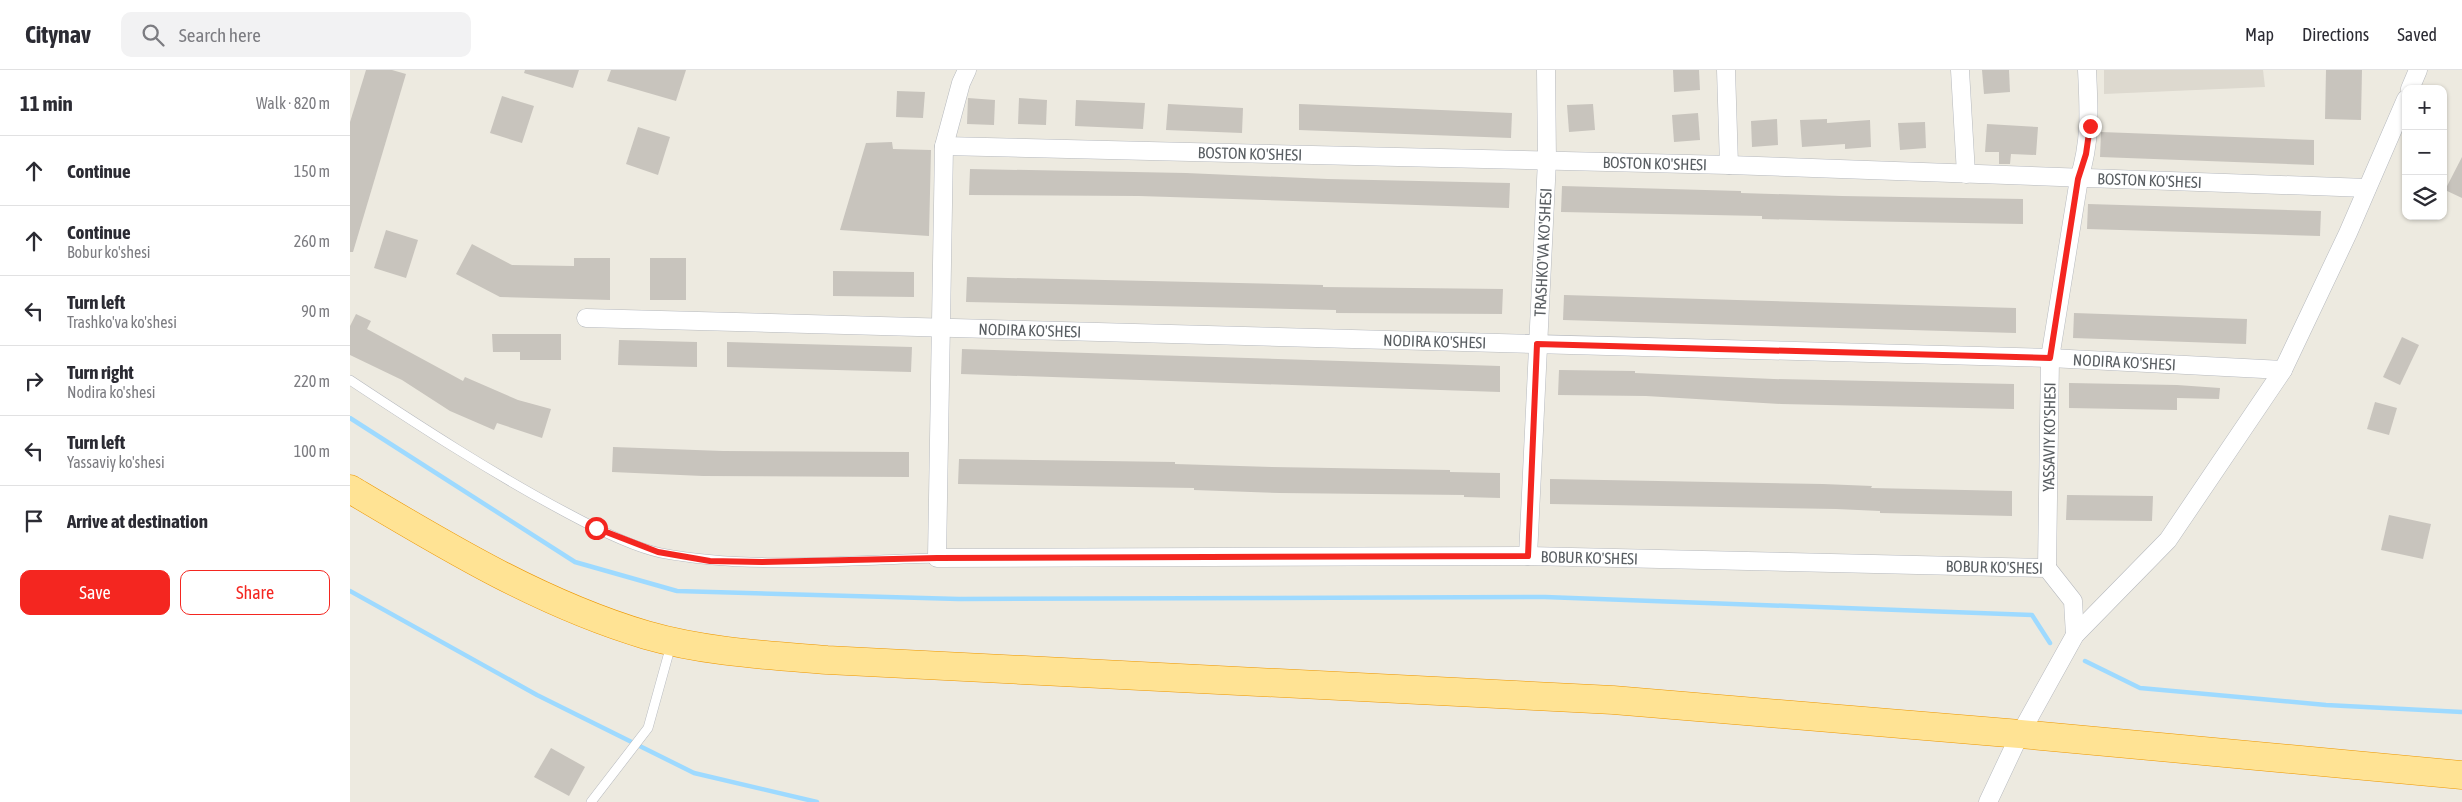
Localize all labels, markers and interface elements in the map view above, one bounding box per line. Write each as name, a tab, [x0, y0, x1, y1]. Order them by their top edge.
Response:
search box	[121, 12, 471, 57]
text: Citynav	[25, 21, 91, 48]
icon: search	[139, 21, 167, 49]
text: Search here	[179, 24, 261, 46]
text: Map	[2245, 24, 2274, 45]
text: Directions	[2302, 24, 2369, 45]
text: Saved	[2397, 24, 2437, 45]
map controls	[2402, 85, 2447, 220]
button: +	[2402, 85, 2447, 130]
text: 11 min	[20, 91, 73, 115]
text: Walk · 820 m	[256, 94, 330, 112]
route end	[2079, 115, 2102, 138]
button: −	[2402, 130, 2447, 175]
street label: BOSTON KO'SHESI	[1197, 143, 1302, 164]
street label: BOSTON KO'SHESI	[1602, 153, 1707, 173]
icon: ahead	[20, 157, 48, 185]
text: Continue	[67, 160, 131, 182]
text: 150 m	[294, 162, 330, 180]
street label: BOSTON KO'SHESI	[2097, 169, 2202, 191]
button: layers	[2402, 175, 2447, 220]
street label: TRASHKO'VA KO'SHESI	[1530, 188, 1555, 317]
text: Continue	[67, 221, 131, 243]
icon: ahead	[20, 227, 48, 255]
text: 260 m	[294, 232, 330, 250]
text: Bobur ko'shesi	[67, 243, 151, 261]
text: Turn left	[67, 291, 125, 313]
icon: left	[20, 297, 48, 325]
text: 90 m	[301, 302, 330, 320]
text: Trashko'va ko'shesi	[67, 313, 177, 331]
street label: NODIRA KO'SHESI	[978, 320, 1082, 341]
street label: NODIRA KO'SHESI	[1383, 331, 1486, 352]
street label: NODIRA KO'SHESI	[2072, 350, 2176, 373]
text: Turn right	[67, 361, 134, 383]
icon: right	[20, 367, 48, 395]
text: 220 m	[294, 372, 330, 390]
street label: YASSAVIY KO'SHESI	[2039, 382, 2059, 492]
text: Nodira ko'shesi	[67, 383, 155, 401]
text: Turn left	[67, 431, 125, 453]
icon: left	[20, 437, 48, 465]
text: 100 m	[294, 442, 330, 460]
text: Yassaviy ko'shesi	[67, 453, 165, 471]
icon: arrive	[20, 507, 48, 535]
text: Arrive at destination	[67, 510, 208, 532]
route start	[585, 517, 608, 540]
street label: BOBUR KO'SHESI	[1541, 547, 1638, 568]
street label: BOBUR KO'SHESI	[1945, 557, 2043, 577]
button: Save	[20, 570, 170, 615]
button: Share	[180, 570, 330, 615]

